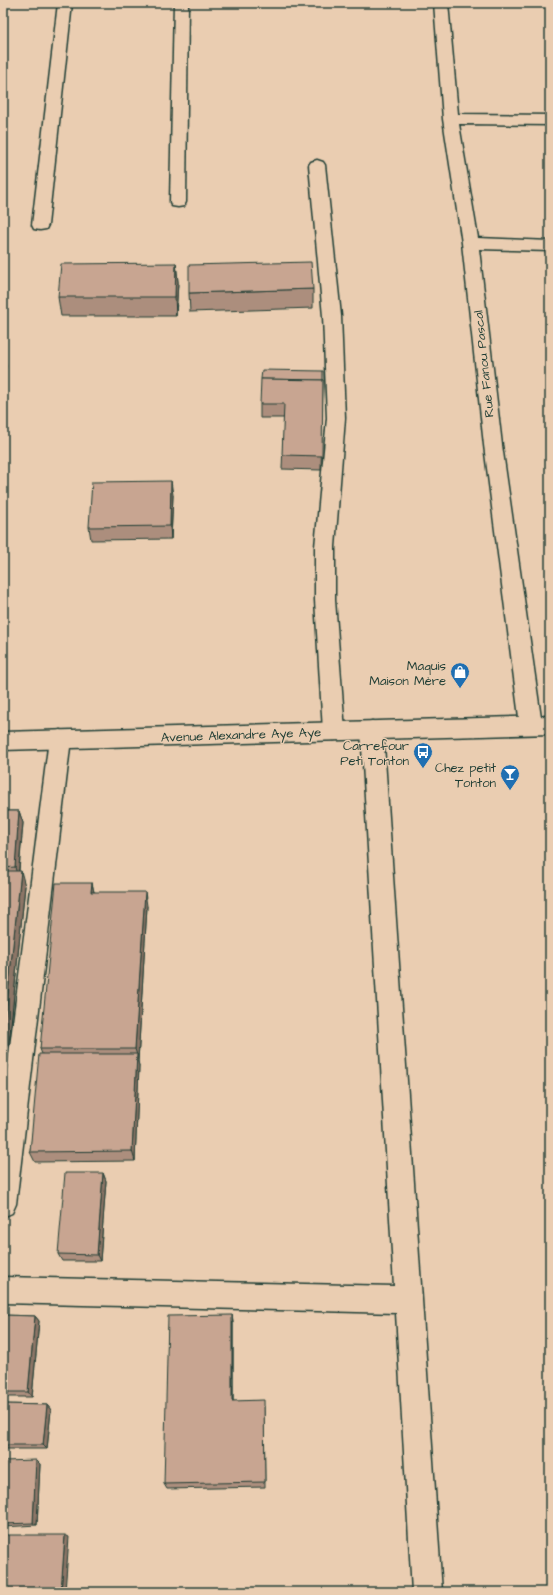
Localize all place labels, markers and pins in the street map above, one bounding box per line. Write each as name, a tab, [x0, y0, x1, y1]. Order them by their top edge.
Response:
place label: Maquis Maison Mère	[369, 657, 446, 690]
shop icon: Maquis Maison Mère	[449, 661, 471, 689]
place label: Carrefour Peti Tonton	[340, 737, 409, 770]
bus stop icon: Carrefour Peti Tonton	[412, 741, 434, 769]
place label: Chez petit Tonton	[435, 759, 497, 792]
bar icon: Chez petit Tonton	[499, 763, 521, 791]

